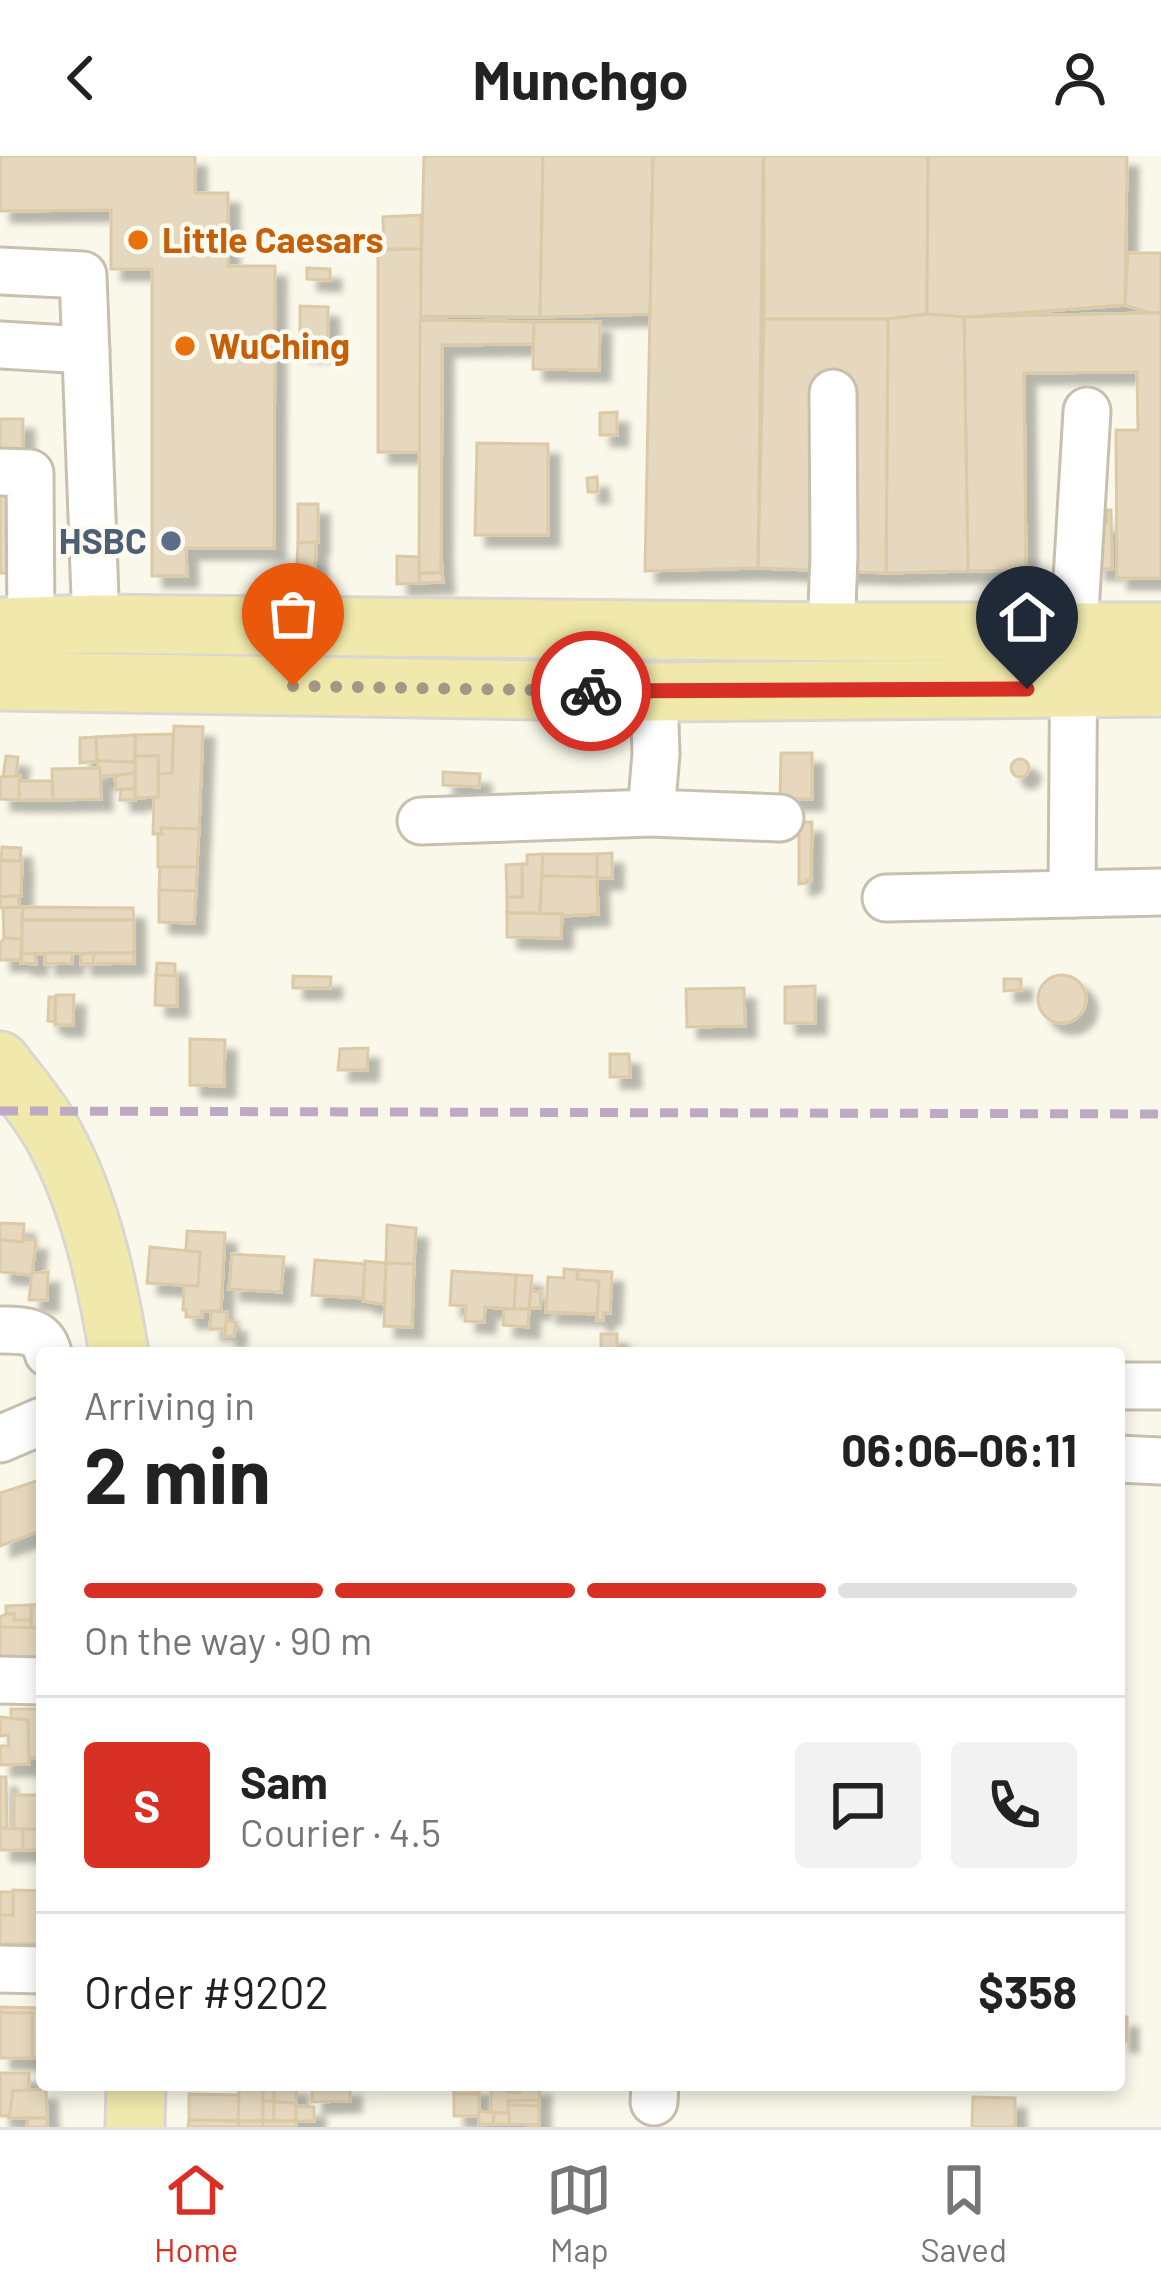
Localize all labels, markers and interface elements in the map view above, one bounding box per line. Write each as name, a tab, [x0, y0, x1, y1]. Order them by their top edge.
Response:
icon: back	[48, 45, 114, 111]
icon: person	[1047, 45, 1113, 111]
text: Munchgo	[472, 46, 689, 111]
place label: Little Caesars	[162, 217, 384, 260]
marker: Little Caesars	[125, 227, 151, 253]
place label: WuChing	[209, 323, 350, 366]
marker: WuChing	[172, 333, 198, 359]
place label: HSBC	[59, 518, 147, 561]
marker: HSBC	[158, 528, 184, 554]
pin	[242, 563, 344, 686]
pin	[976, 566, 1078, 689]
icon: bag	[260, 581, 326, 647]
icon: home	[994, 584, 1060, 650]
courier	[531, 631, 651, 751]
icon: bike	[558, 658, 624, 724]
text: Arriving in	[84, 1381, 255, 1428]
text: 06:06–06:11	[841, 1422, 1077, 1476]
text: 2 min	[84, 1426, 271, 1520]
text: On the way · 90 m	[84, 1616, 372, 1663]
button: chat	[795, 1742, 921, 1868]
button: phone	[951, 1742, 1077, 1868]
text: Sam	[240, 1754, 328, 1808]
text: S	[134, 1778, 160, 1832]
text: Courier · 4.5	[240, 1808, 441, 1855]
text: Order #9202	[84, 1964, 329, 2018]
text: $358	[978, 1964, 1077, 2018]
tab: Home	[154, 2157, 238, 2269]
tab: Map	[546, 2157, 612, 2269]
tab: Saved	[920, 2157, 1007, 2269]

